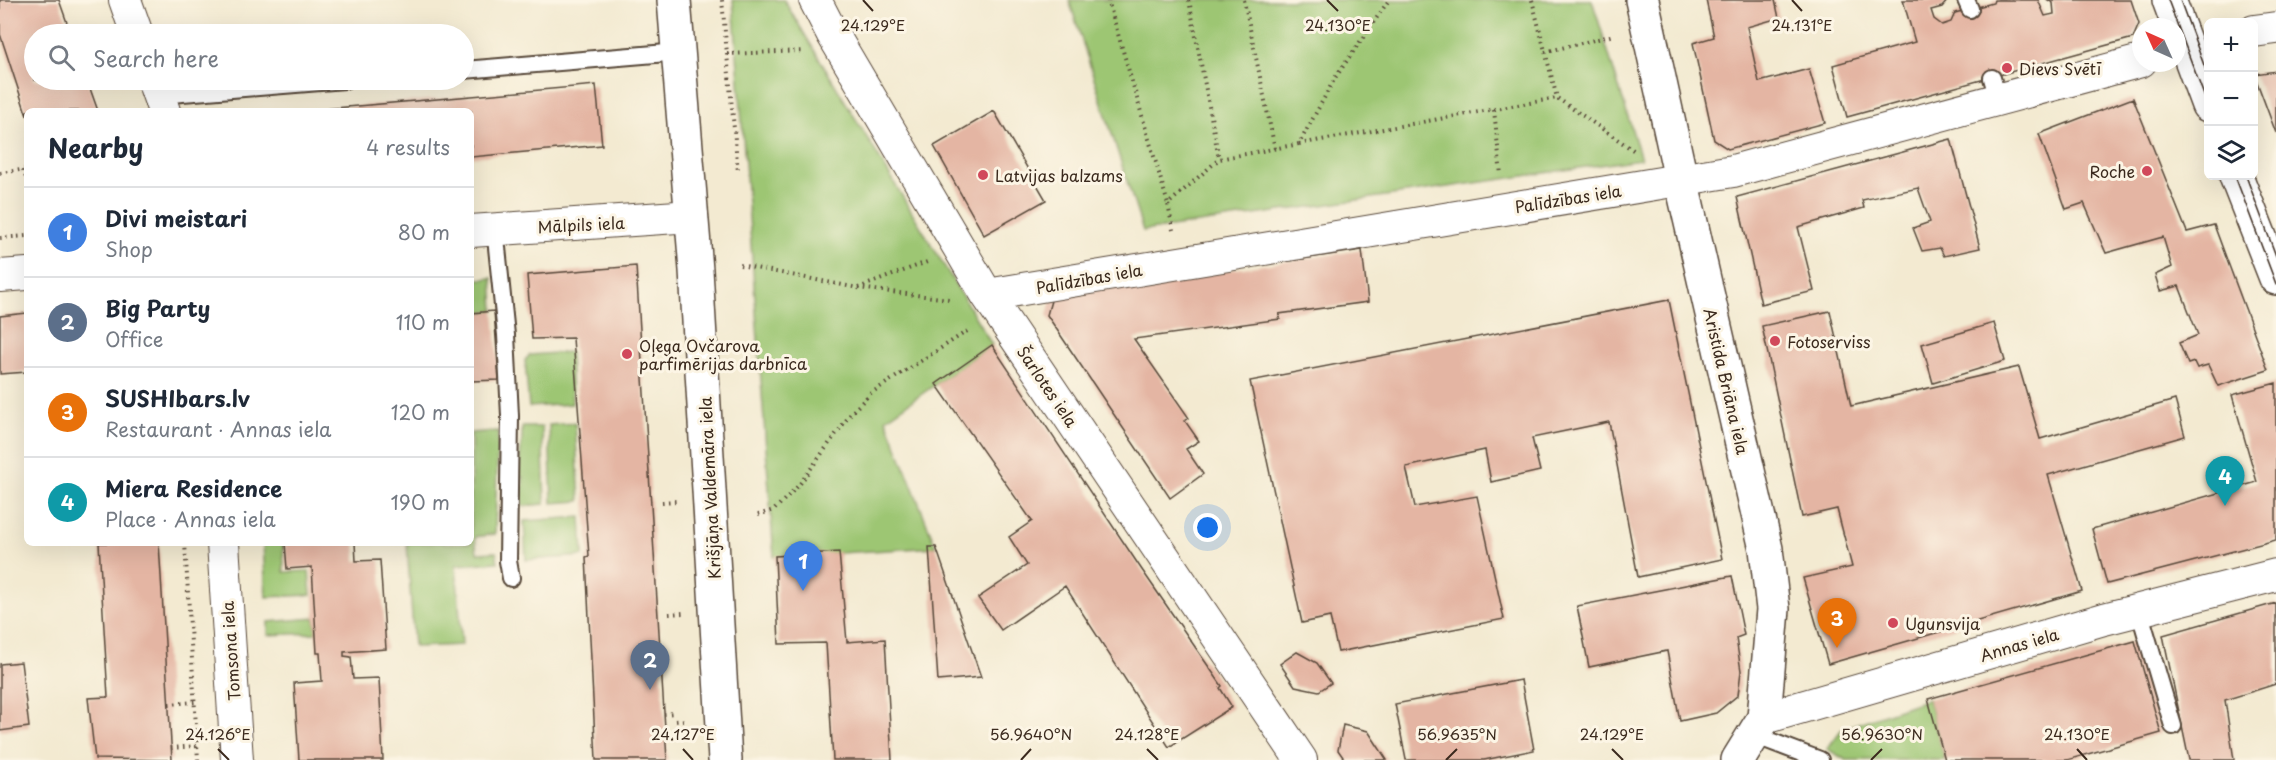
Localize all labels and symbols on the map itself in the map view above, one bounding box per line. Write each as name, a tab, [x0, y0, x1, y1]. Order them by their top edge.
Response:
text: 24.129°E	[841, 13, 905, 36]
text: 24.130°E	[1305, 13, 1371, 36]
text: 24.131°E	[1771, 13, 1833, 36]
north arrow	[2132, 18, 2186, 72]
place label: Dievs Svētī	[2019, 56, 2102, 80]
marker: Dievs Svētī	[2000, 61, 2014, 75]
place label: Roche	[2089, 159, 2135, 183]
place label: Latvijas balzams	[995, 163, 1123, 187]
marker: Roche	[2140, 164, 2154, 178]
marker: Latvijas balzams	[976, 168, 990, 182]
street label: Palīdzības iela	[1513, 178, 1623, 218]
street label: Mālpils iela	[537, 210, 625, 238]
street label: Palīdzības iela	[1034, 257, 1144, 299]
street label: Aristida Briāna iela	[1699, 306, 1755, 456]
place label: Fotoserviss	[1787, 329, 1871, 353]
place label: Oļega Ovčarova parfimērijas darbnīca	[639, 333, 807, 375]
marker: Fotoserviss	[1768, 334, 1782, 348]
street label: Šarlotes iela	[1012, 341, 1084, 432]
marker: Oļega Ovčarova parfimērijas darbnīca	[620, 347, 634, 361]
street label: Krišjāņa Valdemāra iela	[692, 396, 726, 580]
pin: 4	[2206, 456, 2244, 506]
your location	[1193, 513, 1222, 542]
pin: 1	[784, 542, 822, 591]
pin: 3	[1818, 598, 1856, 648]
street label: Tomsona iela	[215, 600, 245, 702]
place label: Ugunsvija	[1905, 611, 1980, 635]
marker: Ugunsvija	[1886, 616, 1900, 630]
street label: Annas iela	[1977, 621, 2061, 667]
pin: 2	[630, 640, 670, 690]
text: 24.126°E	[185, 722, 251, 745]
text: 24.127°E	[651, 722, 715, 745]
text: 56.9640°N	[990, 722, 1072, 745]
text: 24.128°E	[1114, 722, 1180, 745]
text: 56.9635°N	[1417, 722, 1497, 745]
text: 24.129°E	[1580, 722, 1644, 745]
text: 56.9630°N	[1841, 722, 1923, 745]
text: 24.130°E	[2044, 722, 2110, 745]

